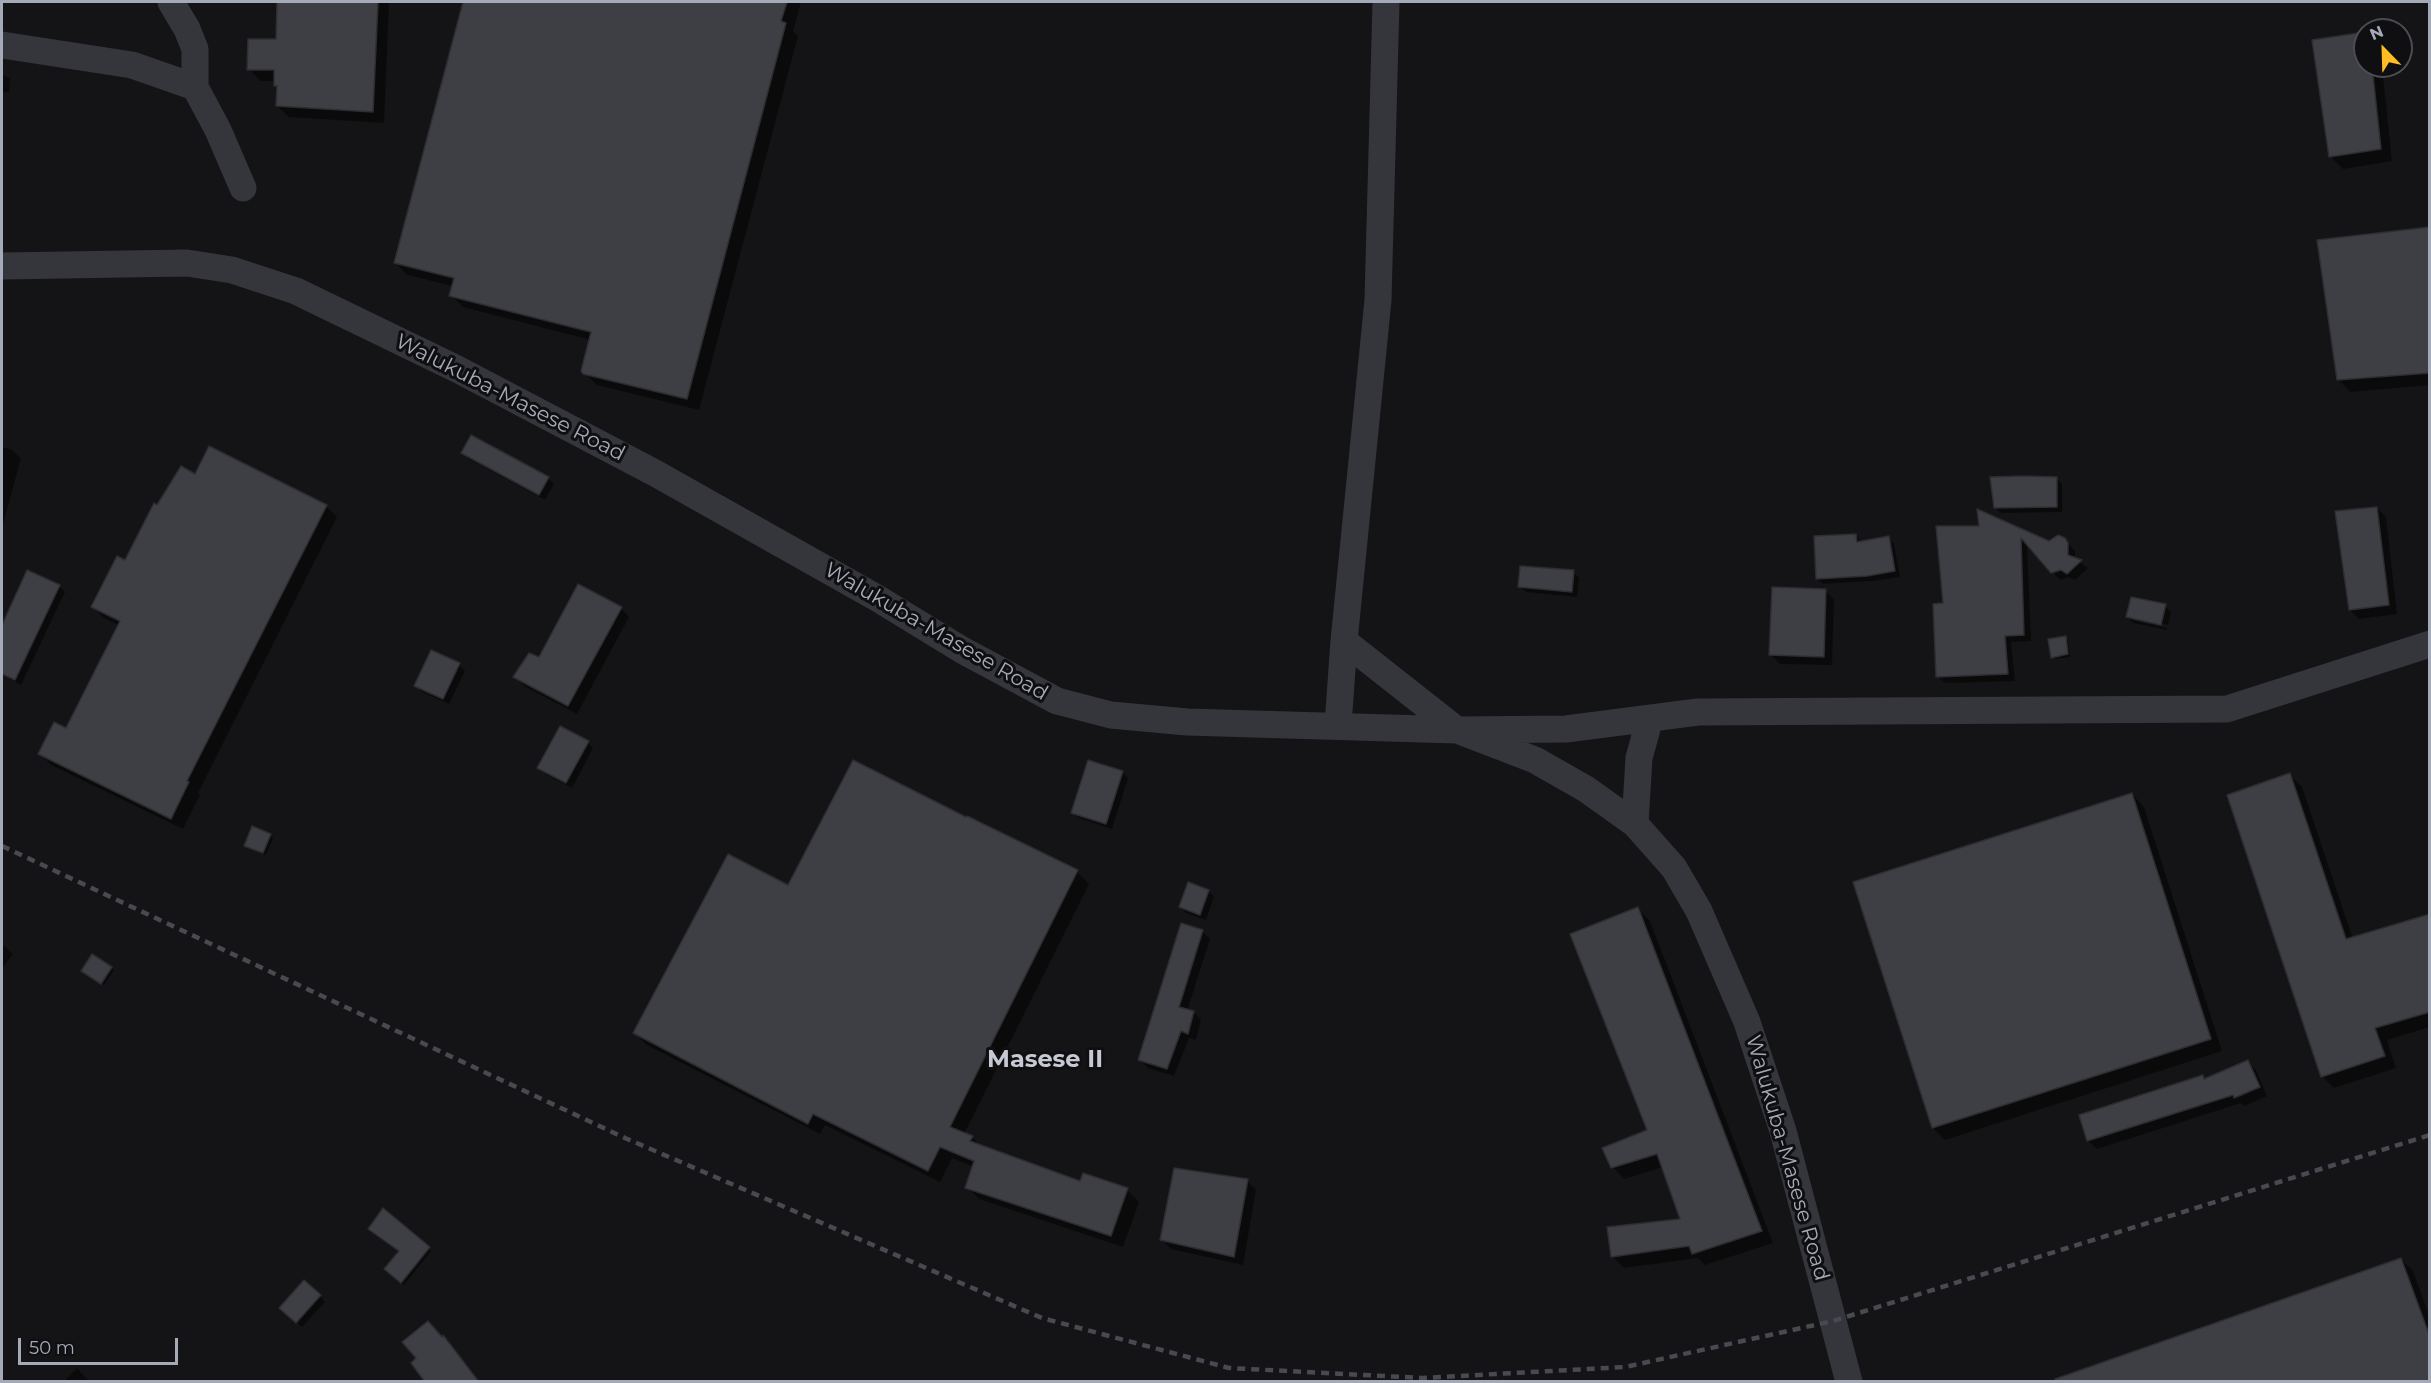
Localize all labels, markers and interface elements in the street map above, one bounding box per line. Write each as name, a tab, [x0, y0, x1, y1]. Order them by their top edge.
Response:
north arrow	[2353, 18, 2413, 78]
text: N	[2367, 22, 2386, 44]
street label: Walukuba-Masese Road	[391, 329, 629, 467]
street label: Walukuba-Masese Road	[820, 558, 1052, 706]
street label: Walukuba-Masese Road	[1740, 1032, 1834, 1284]
district label: Masese II	[987, 1046, 1103, 1074]
scale bar	[21, 1326, 182, 1364]
text: 50 m	[29, 1337, 75, 1359]

